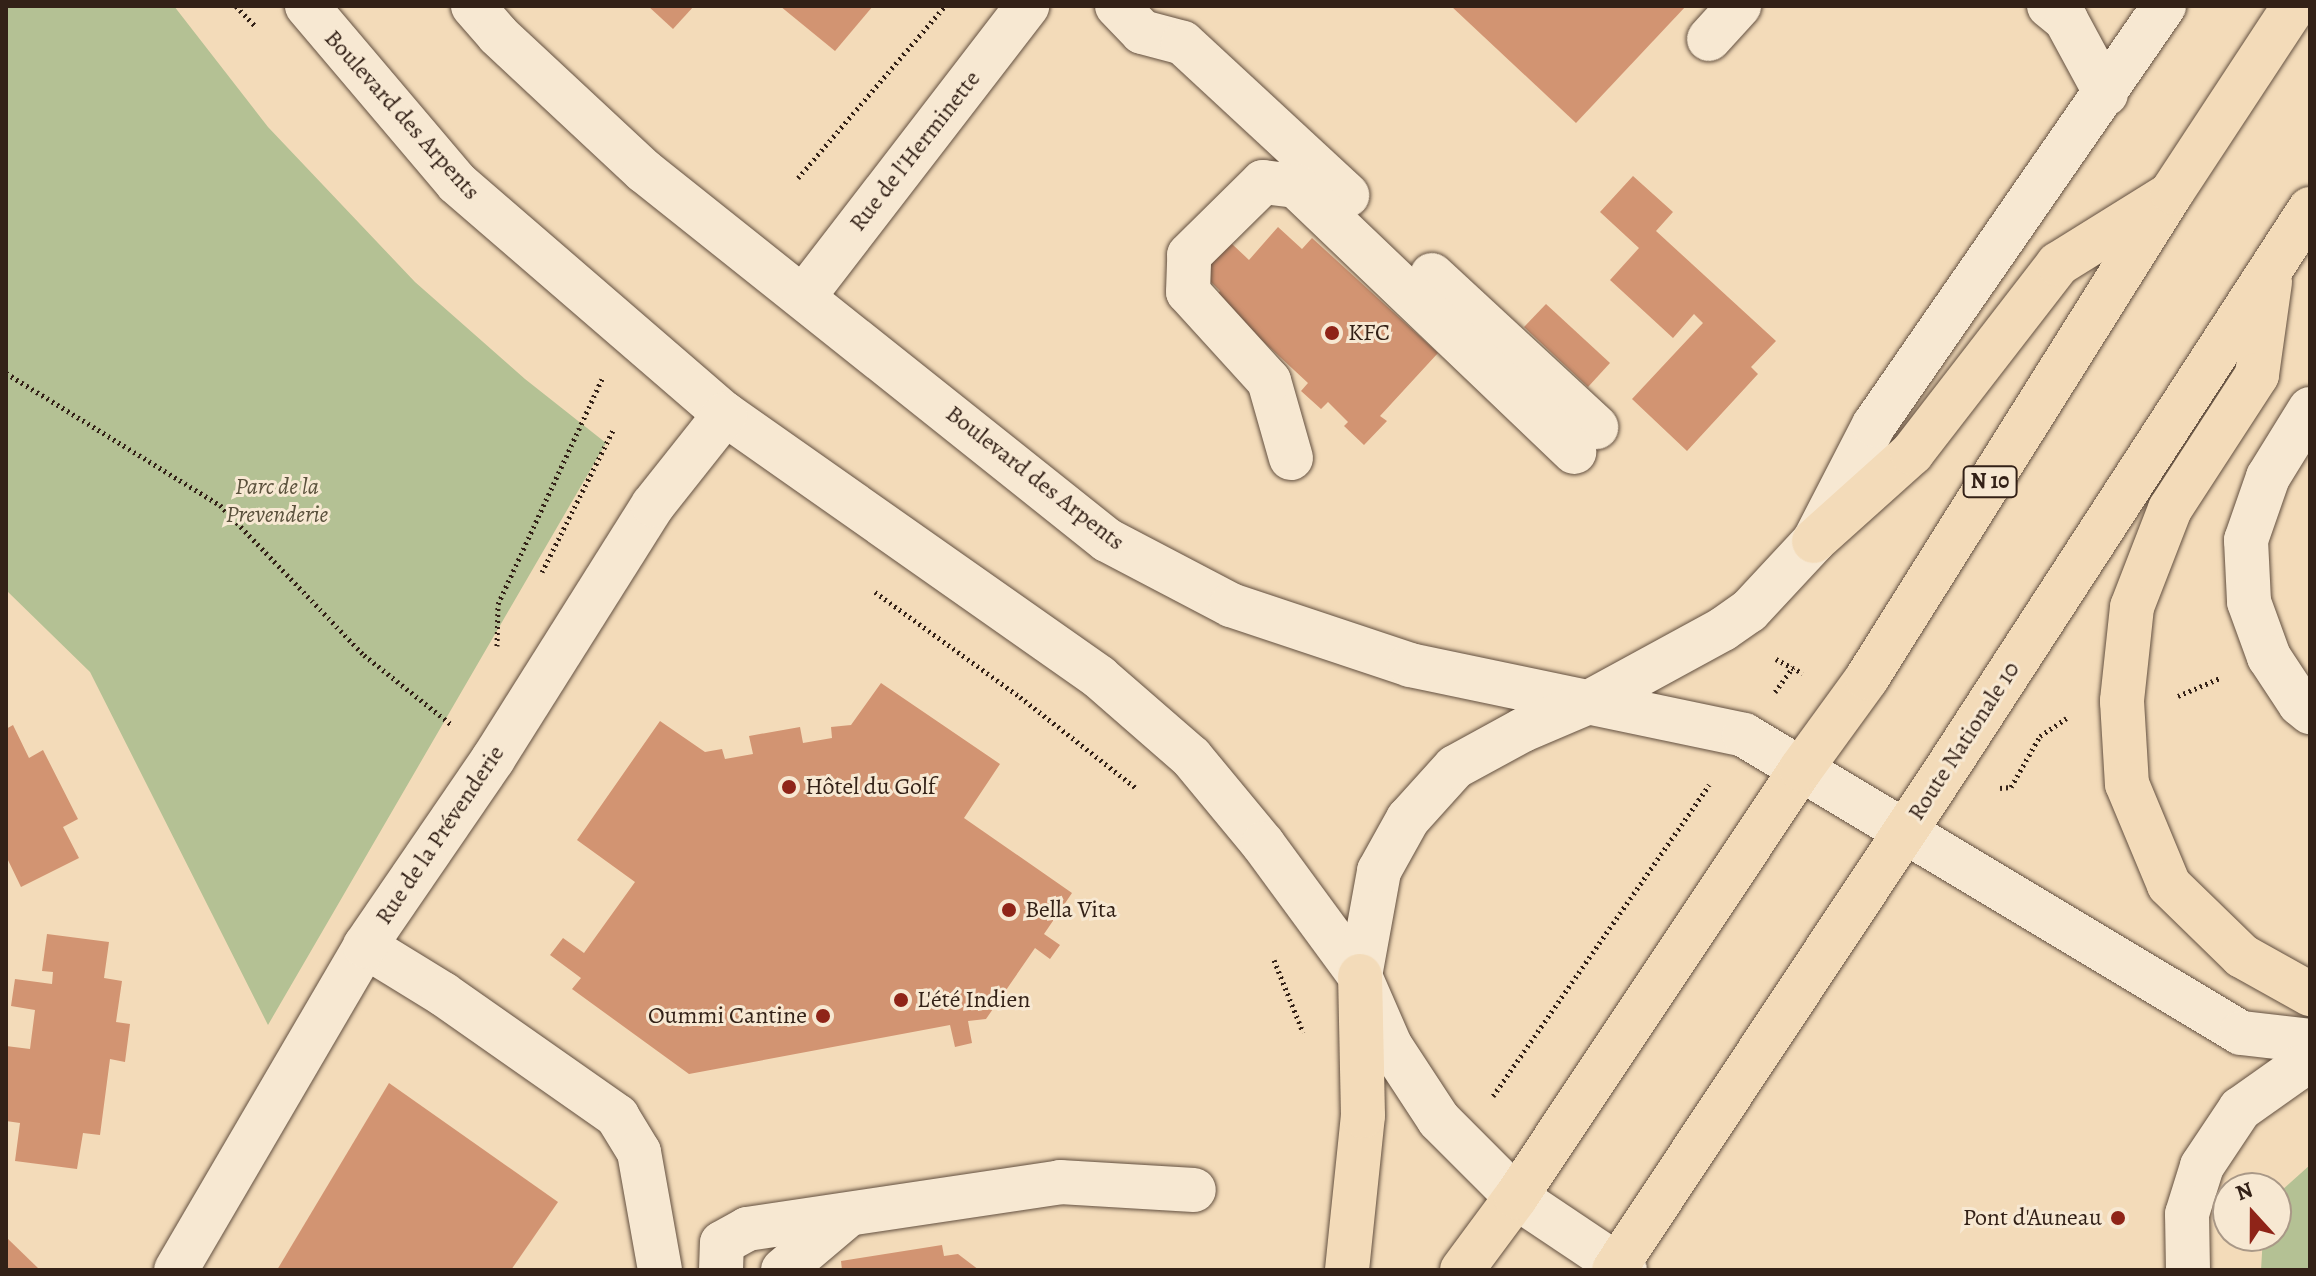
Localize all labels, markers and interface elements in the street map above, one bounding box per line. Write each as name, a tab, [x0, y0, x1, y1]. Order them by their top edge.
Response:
street label: Boulevard des Arpents	[318, 24, 486, 206]
street label: Rue de l'Herminette	[843, 65, 987, 237]
place label: KFC	[1348, 319, 1390, 347]
marker: KFC	[1323, 324, 1341, 342]
street label: Boulevard des Arpents	[940, 399, 1130, 557]
road number: N 10	[1962, 464, 2018, 500]
park label: Parc de la Prevenderie	[226, 473, 328, 529]
street label: Route Nationale 10	[1902, 656, 2026, 826]
street label: Rue de la Prévenderie	[369, 740, 511, 930]
place label: Hôtel du Golf	[805, 773, 936, 801]
marker: Hôtel du Golf	[780, 778, 798, 796]
place label: Bella Vita	[1025, 896, 1117, 924]
marker: Bella Vita	[1000, 901, 1018, 919]
place label: L'été Indien	[917, 986, 1030, 1014]
marker: L'été Indien	[892, 991, 910, 1009]
place label: Oummi Cantine	[648, 1002, 807, 1030]
marker: Oummi Cantine	[814, 1007, 832, 1025]
north arrow	[2212, 1172, 2292, 1252]
text: N	[2231, 1175, 2257, 1208]
place label: Pont d'Auneau	[1963, 1204, 2102, 1232]
marker: Pont d'Auneau	[2109, 1209, 2127, 1227]

